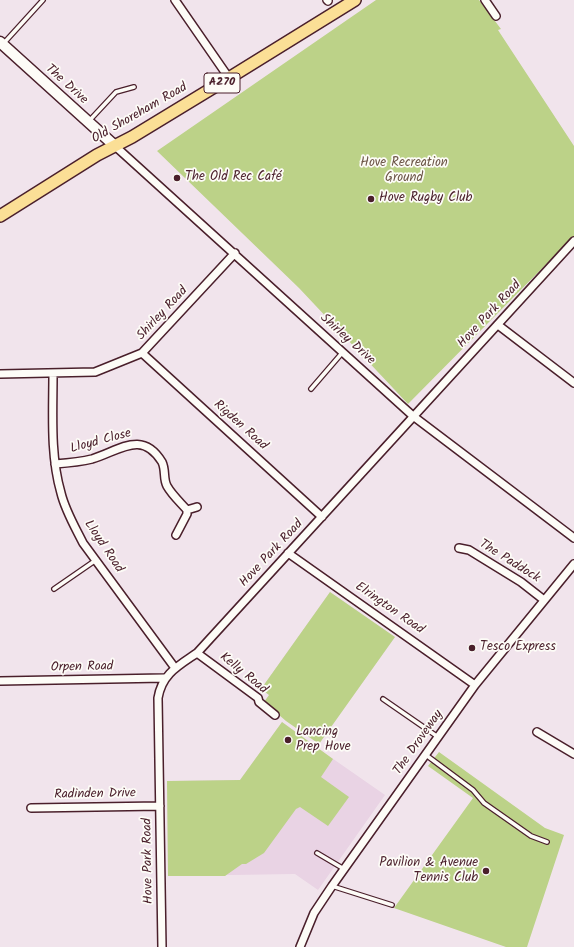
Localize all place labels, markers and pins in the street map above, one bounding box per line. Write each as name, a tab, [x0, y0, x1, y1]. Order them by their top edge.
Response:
place label: The Old Rec Café	[185, 170, 282, 186]
marker: The Old Rec Café	[172, 173, 182, 183]
place label: Hove Rugby Club	[379, 191, 472, 207]
marker: Hove Rugby Club	[366, 194, 376, 204]
place label: Tesco Express	[480, 640, 556, 656]
marker: Tesco Express	[467, 643, 477, 653]
place label: Lancing Prep Hove	[296, 725, 351, 756]
marker: Lancing Prep Hove	[283, 735, 293, 745]
place label: Pavilion & Avenue Tennis Club	[379, 856, 478, 887]
marker: Pavilion & Avenue Tennis Club	[481, 866, 491, 876]

